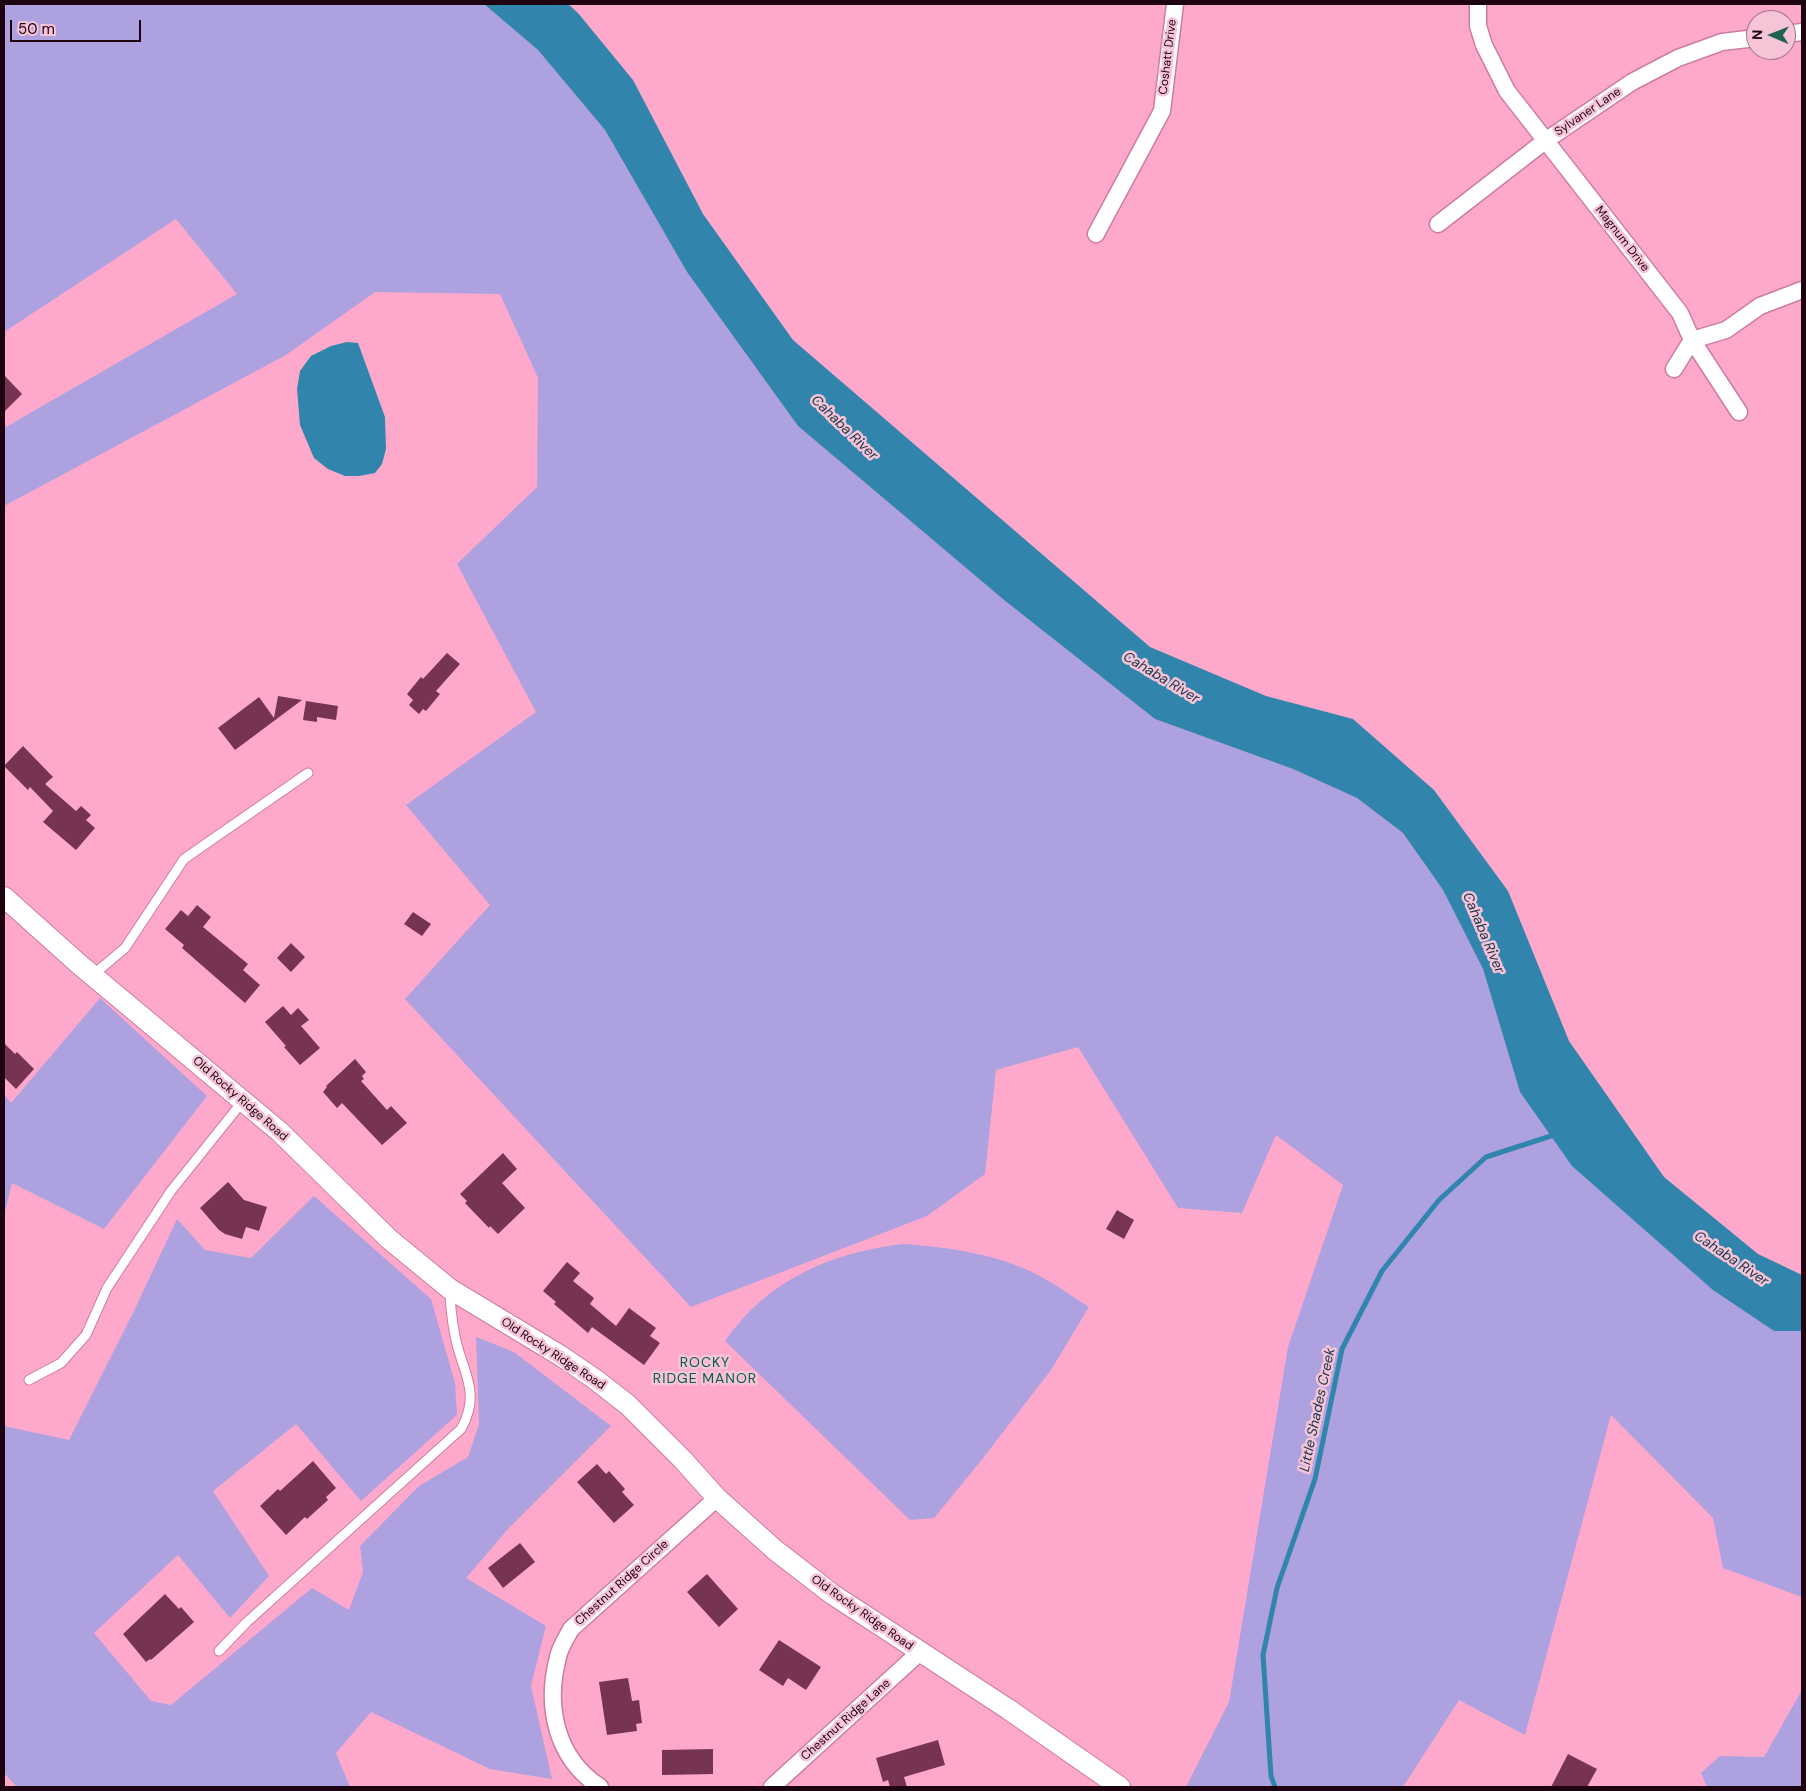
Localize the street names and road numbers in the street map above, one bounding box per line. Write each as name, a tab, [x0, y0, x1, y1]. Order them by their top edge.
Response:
street label: Coshatt Drive	[1156, 18, 1180, 96]
street label: Sylvaner Lane	[1552, 85, 1624, 139]
street label: Magnum Drive	[1592, 203, 1652, 275]
street label: Old Rocky Ridge Road	[190, 1054, 290, 1144]
street label: Old Rocky Ridge Road	[498, 1315, 608, 1393]
street label: Chestnut Ridge Circle	[572, 1537, 672, 1629]
street label: Old Rocky Ridge Road	[808, 1572, 916, 1654]
street label: Chestnut Ridge Lane	[798, 1676, 894, 1764]

